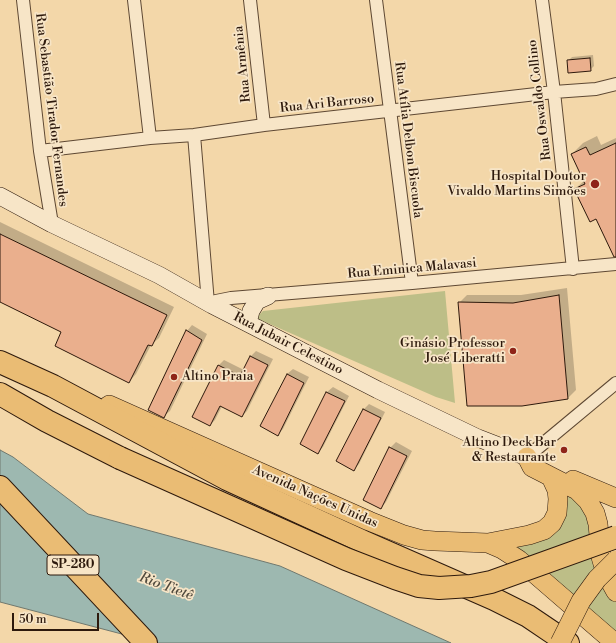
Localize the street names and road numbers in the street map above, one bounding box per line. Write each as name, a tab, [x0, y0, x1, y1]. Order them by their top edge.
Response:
street label: Rua Sebastião Tirador Fernandes	[31, 12, 71, 208]
street label: Rua Armênia	[231, 25, 255, 103]
street label: Rua Oswaldo Collino	[525, 39, 555, 161]
street label: Rua Atília Delbon Biscuola	[391, 61, 425, 219]
street label: Rua Ari Barroso	[279, 91, 375, 117]
street label: Rua Eminica Malavasi	[347, 256, 477, 282]
street label: Rua Jubair Celestino	[231, 310, 345, 378]
street label: Avenida Nações Unidas	[250, 462, 380, 532]
road number: SP-280	[47, 555, 99, 575]

